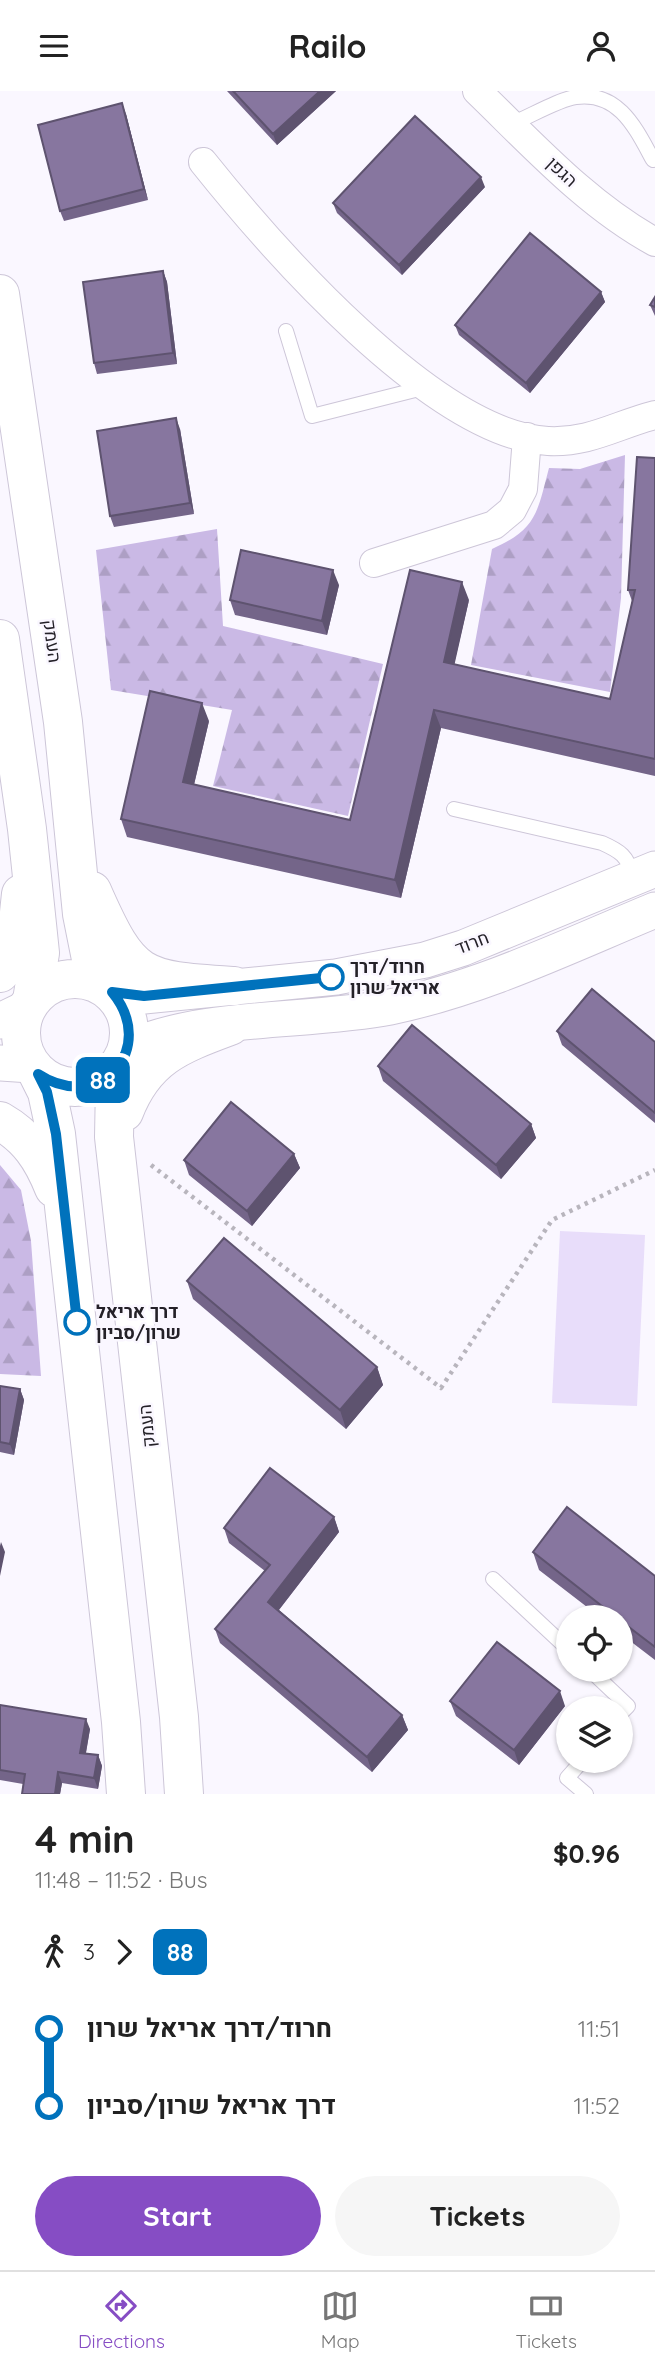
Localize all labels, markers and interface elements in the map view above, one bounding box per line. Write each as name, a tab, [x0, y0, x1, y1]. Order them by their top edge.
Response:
text: Railo	[288, 26, 367, 66]
icon: menu	[35, 27, 73, 65]
icon: person	[582, 27, 620, 65]
street label: הגפן	[542, 152, 583, 192]
street label: העמק	[38, 618, 67, 664]
street label: חרוד	[452, 926, 492, 959]
place label: חרוד/דרך אריאל שרון	[350, 955, 440, 999]
marker: חרוד/דרך אריאל שרון	[318, 964, 344, 990]
line badge: 88	[72, 1057, 134, 1103]
text: 88	[90, 1065, 116, 1095]
place label: דרך אריאל שרון/סביון	[96, 1300, 181, 1344]
marker: דרך אריאל שרון/סביון	[64, 1309, 90, 1335]
street label: העמק	[133, 1403, 160, 1449]
map controls	[556, 1605, 633, 1773]
button: locate	[556, 1605, 633, 1682]
button: layers	[556, 1696, 633, 1773]
text: 4 min	[35, 1815, 135, 1863]
text: $0.96	[553, 1837, 620, 1870]
text: 11:48 – 11:52 · Bus	[35, 1865, 208, 1894]
icon: walk	[35, 1933, 73, 1971]
icon: forward	[105, 1933, 143, 1971]
text: 3	[83, 1937, 95, 1966]
text: 88	[167, 1937, 193, 1967]
text: חרוד/דרך אריאל שרון	[87, 2011, 332, 2044]
text: 11:51	[578, 2014, 620, 2043]
text: דרך אריאל שרון/סביון	[87, 2088, 336, 2121]
text: 11:52	[573, 2091, 620, 2120]
button: Start	[35, 2176, 321, 2256]
button: Tickets	[335, 2176, 620, 2256]
tab: Directions	[78, 2287, 165, 2353]
tab: Map	[321, 2287, 360, 2353]
tab: Tickets	[515, 2287, 577, 2353]

